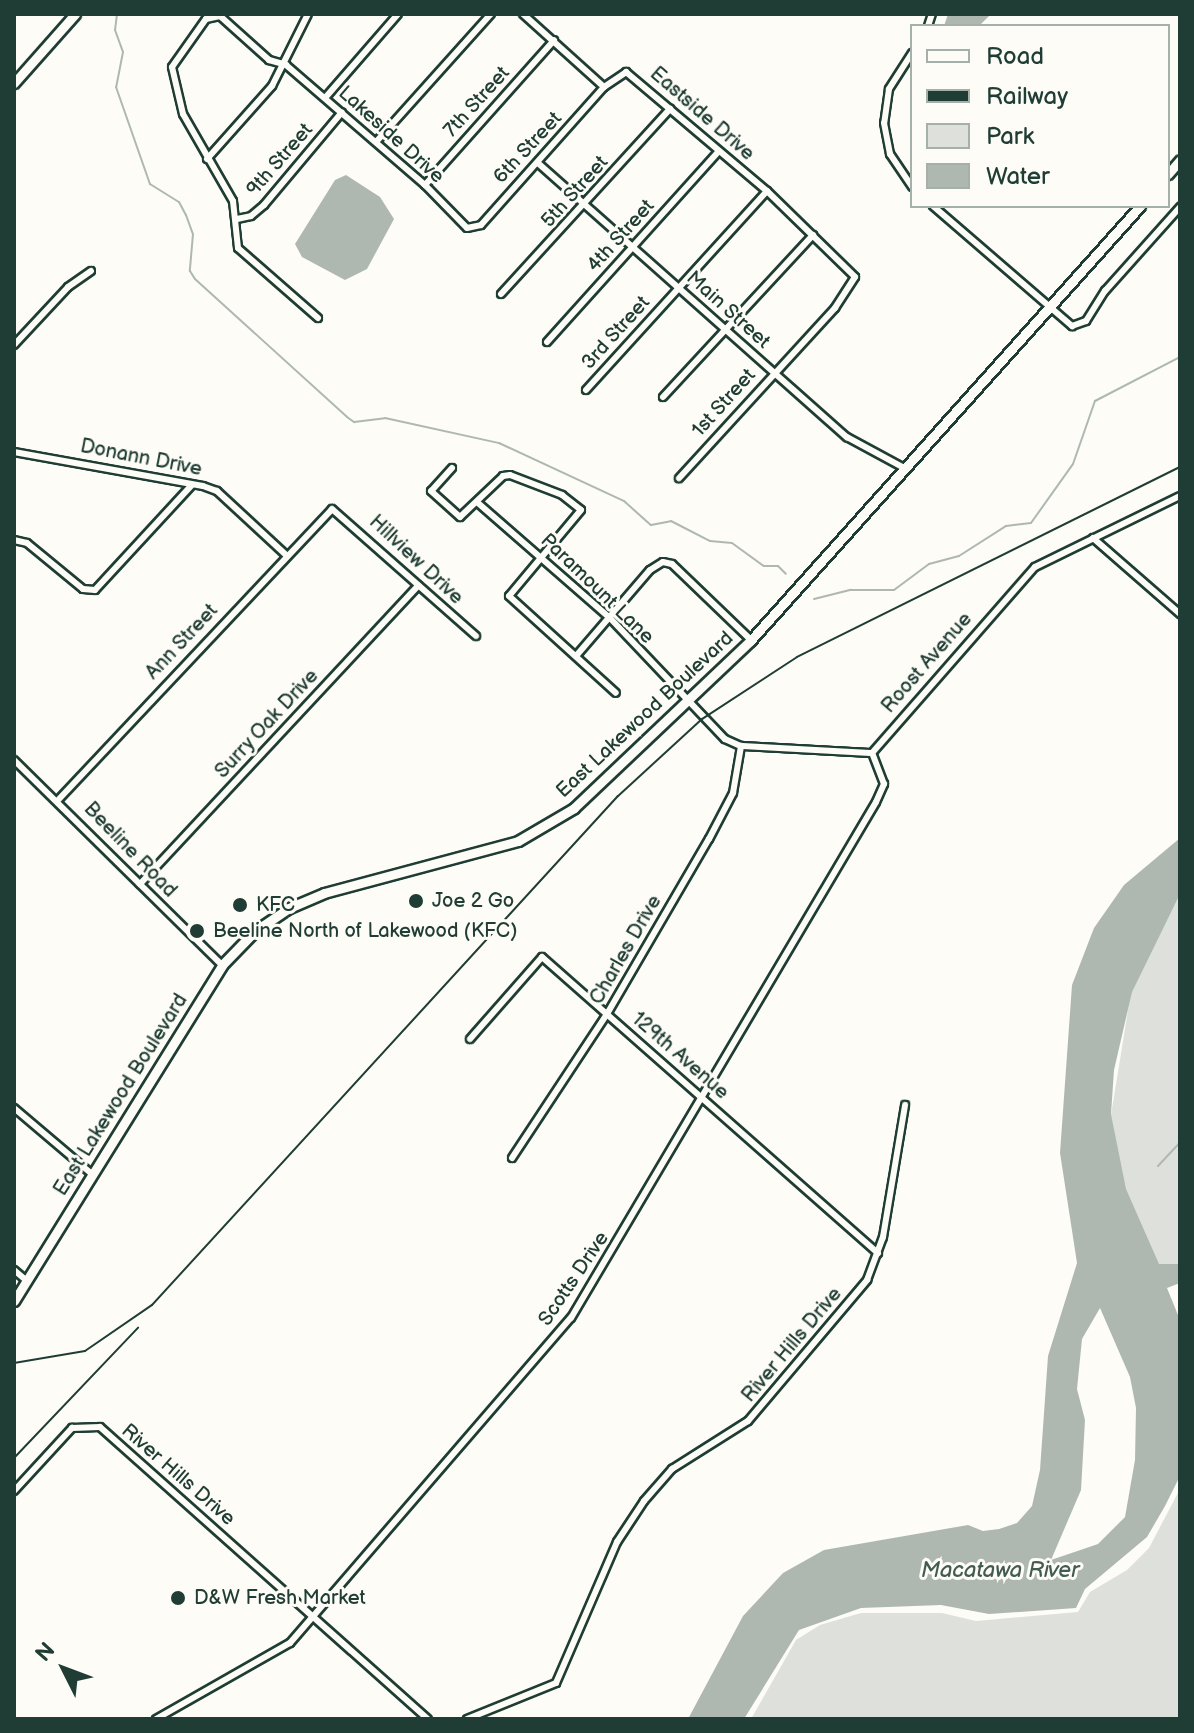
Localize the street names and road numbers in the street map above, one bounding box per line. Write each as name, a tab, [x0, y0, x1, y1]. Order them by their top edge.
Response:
street label: 7th Street	[439, 62, 515, 142]
street label: Eastside Drive	[645, 62, 759, 166]
street label: Lakeside Drive	[333, 81, 449, 189]
street label: 6th Street	[489, 107, 567, 189]
street label: 9th Street	[242, 119, 318, 201]
street label: 5th Street	[536, 151, 614, 233]
street label: 4th Street	[582, 195, 660, 277]
street label: Main Street	[681, 266, 775, 354]
street label: 3rd Street	[577, 291, 655, 375]
street label: 1st Street	[687, 364, 761, 442]
street label: Donann Drive	[78, 434, 204, 482]
street label: Hillview Drive	[364, 510, 468, 610]
street label: Paramount Lane	[535, 529, 659, 649]
street label: Ann Street	[141, 599, 223, 685]
street label: Roost Avenue	[877, 608, 977, 718]
street label: East Lakewood Boulevard	[551, 627, 739, 803]
street label: Surry Oak Drive	[210, 664, 324, 784]
street label: Beeline Road	[78, 797, 182, 903]
street label: Charles Drive	[585, 891, 667, 1009]
street label: East Lakewood Boulevard	[49, 990, 193, 1200]
street label: 129th Avenue	[627, 1007, 733, 1105]
street label: Scotts Drive	[534, 1227, 614, 1331]
street label: River Hills Drive	[737, 1283, 847, 1407]
street label: River Hills Drive	[116, 1419, 240, 1531]

